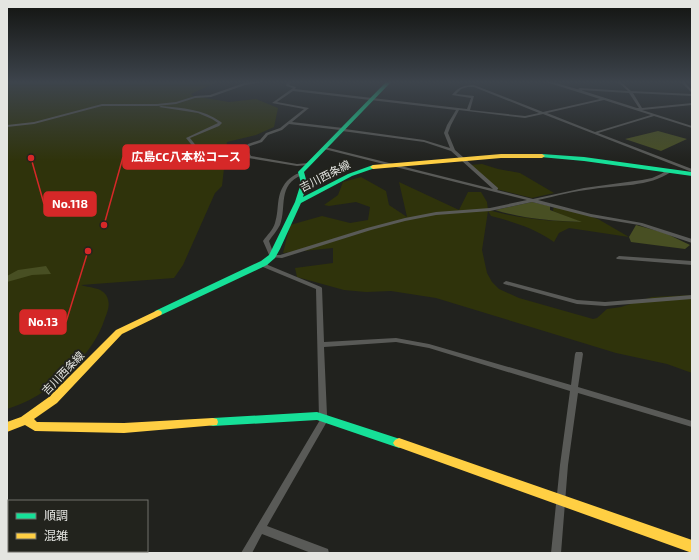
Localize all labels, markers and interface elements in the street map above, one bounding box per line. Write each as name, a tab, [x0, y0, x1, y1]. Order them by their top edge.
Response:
callout: 広島CC八本松コース	[123, 145, 249, 169]
text: 広島CC八本松コース	[131, 149, 241, 163]
street label: 吉川西条線	[297, 157, 352, 194]
callout: No.118	[44, 192, 96, 216]
text: No.118	[52, 196, 88, 210]
callout: No.13	[20, 310, 66, 334]
text: No.13	[28, 314, 58, 328]
street label: 吉川西条線	[39, 348, 86, 397]
legend	[8, 500, 148, 552]
text: 順調	[44, 508, 68, 522]
text: 混雑	[44, 528, 68, 542]

